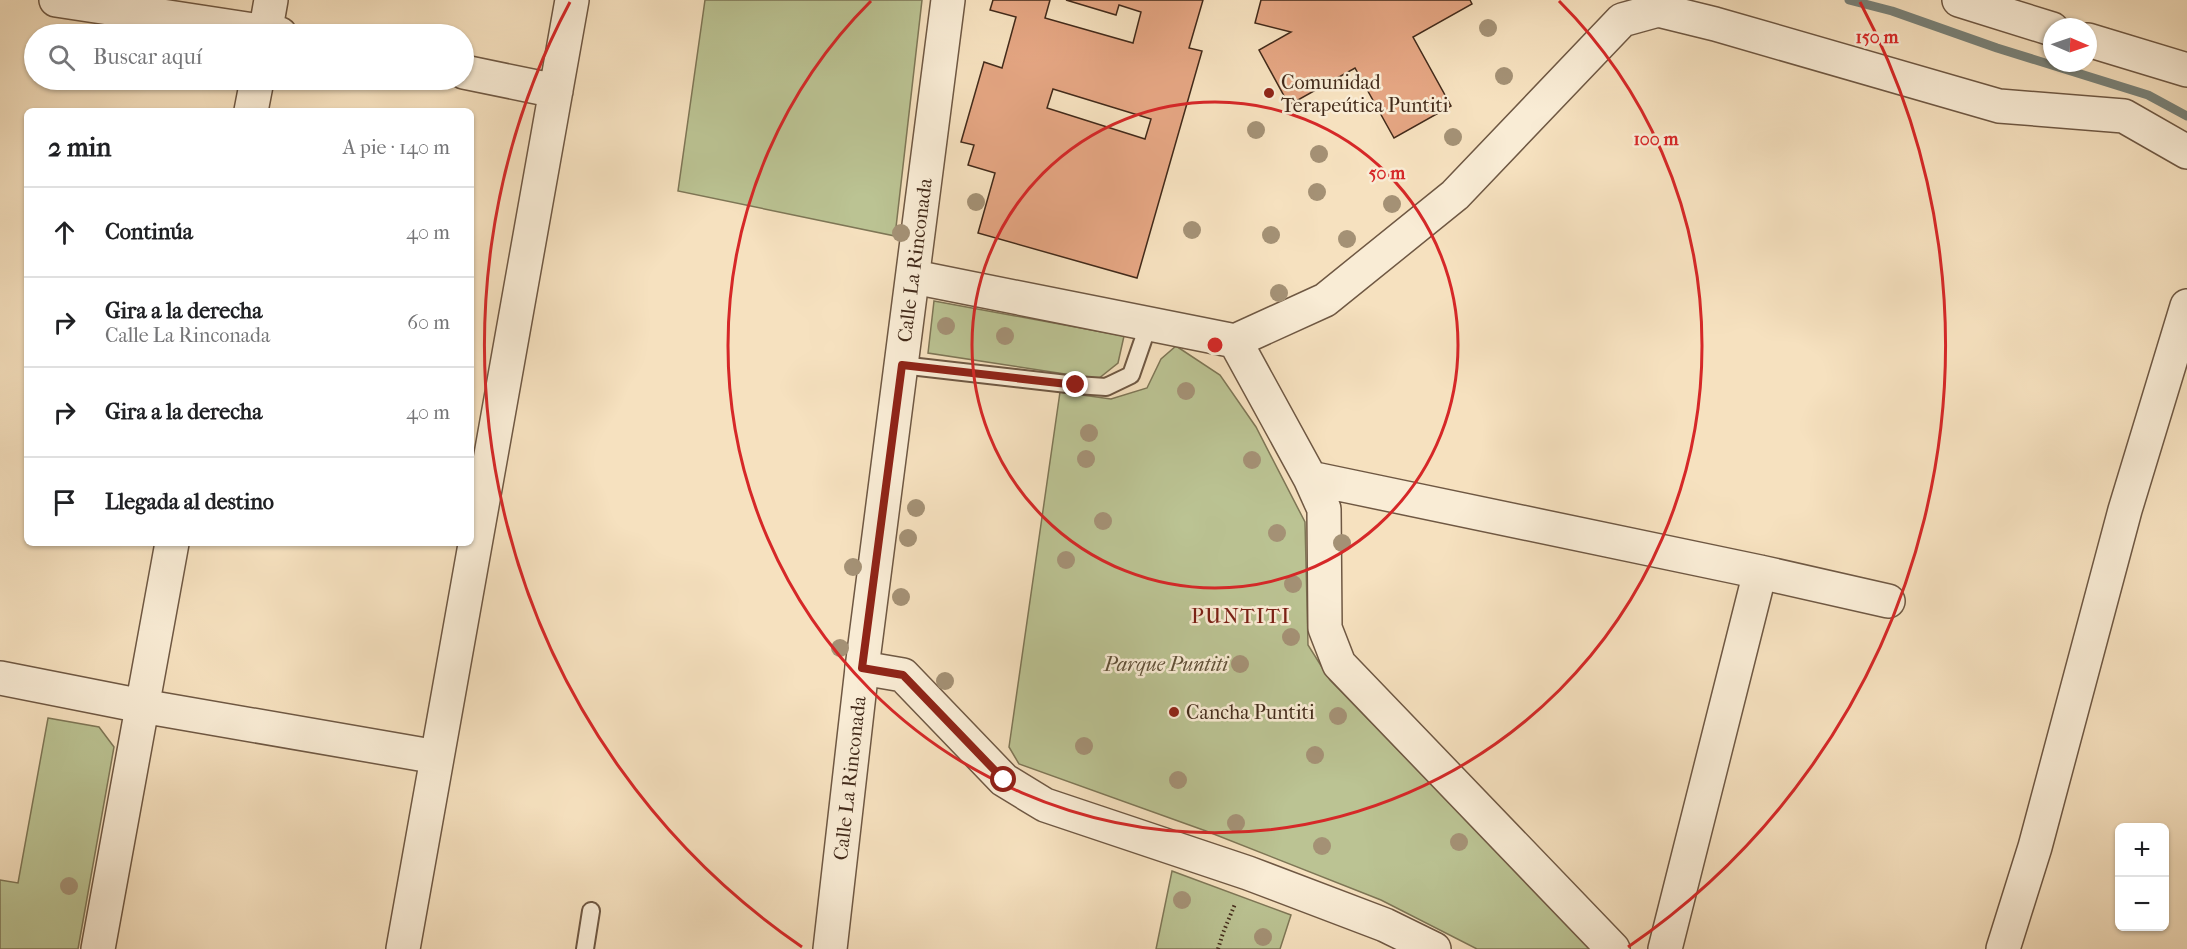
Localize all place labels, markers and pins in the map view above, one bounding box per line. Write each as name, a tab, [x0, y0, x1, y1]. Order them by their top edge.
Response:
place label: Comunidad Terapeútica Puntiti	[1281, 71, 1449, 117]
marker: Comunidad Terapeútica Puntiti	[1262, 86, 1276, 100]
centre of rings	[1205, 335, 1225, 355]
place label: Cancha Puntiti	[1186, 701, 1315, 724]
marker: Cancha Puntiti	[1167, 705, 1181, 719]

